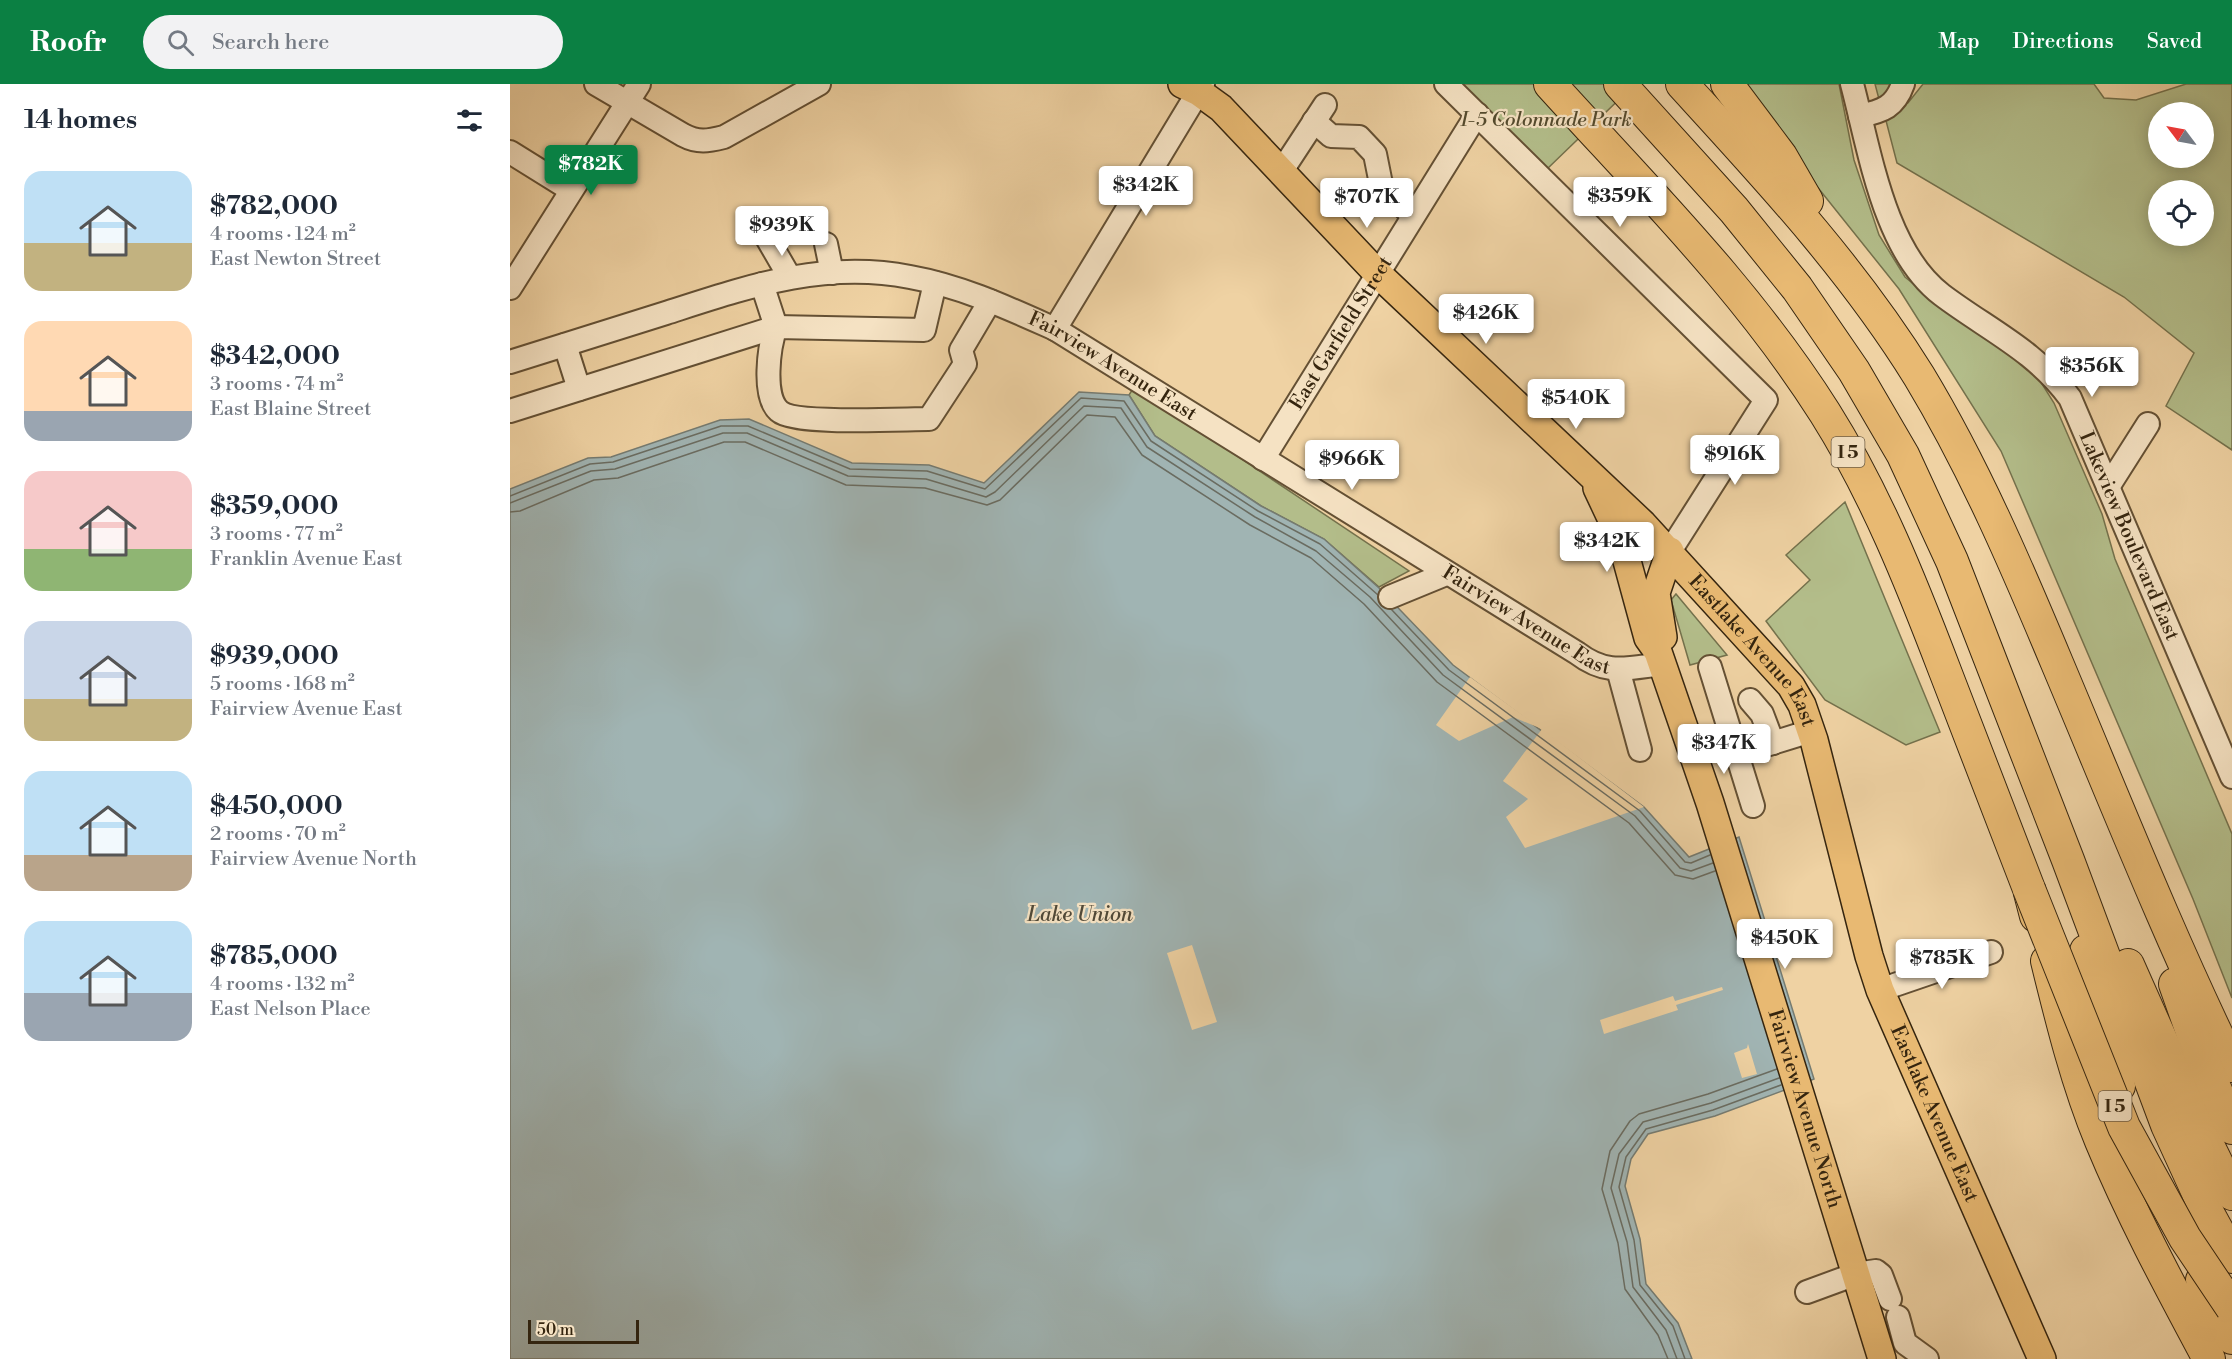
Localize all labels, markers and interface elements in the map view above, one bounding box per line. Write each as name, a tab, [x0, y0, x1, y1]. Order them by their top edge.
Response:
search box	[143, 15, 563, 69]
text: Roofr	[30, 25, 107, 60]
icon: search	[164, 26, 197, 59]
text: Search here	[212, 29, 329, 56]
text: Map	[1938, 29, 1980, 55]
text: Directions	[2013, 29, 2114, 55]
text: Saved	[2147, 29, 2202, 55]
north arrow	[2148, 102, 2214, 168]
map controls	[2148, 102, 2214, 246]
text: 14 homes	[24, 104, 137, 136]
icon: filters	[453, 104, 486, 137]
park label: I-5 Colonnade Park	[1459, 108, 1632, 133]
pin: $782K	[549, 145, 633, 196]
text: $782K	[559, 152, 623, 177]
pin: $342K	[1104, 166, 1188, 217]
text: $342K	[1113, 173, 1179, 198]
pin: $359K	[1578, 177, 1662, 228]
pin: $707K	[1325, 178, 1409, 229]
button: locate	[2148, 180, 2214, 246]
text: $359K	[1587, 184, 1653, 209]
text: $707K	[1334, 185, 1400, 210]
text: $782,000	[210, 190, 338, 222]
icon: home	[72, 195, 144, 267]
pin: $939K	[740, 206, 824, 257]
text: $939K	[749, 213, 815, 238]
text: 4 rooms · 124 m²	[210, 222, 356, 247]
text: East Newton Street	[210, 247, 381, 272]
street label: East Garfield Street	[1284, 252, 1398, 415]
pin: $426K	[1444, 294, 1528, 345]
text: $426K	[1453, 301, 1519, 326]
street label: Fairview Avenue East	[1024, 306, 1202, 426]
text: $342,000	[210, 340, 340, 372]
icon: home	[72, 345, 144, 417]
pin: $356K	[2050, 347, 2134, 398]
text: $356K	[2059, 354, 2125, 379]
text: 3 rooms · 74 m²	[210, 372, 343, 397]
pin: $540K	[1534, 379, 1618, 430]
text: $540K	[1542, 386, 1610, 411]
text: East Blaine Street	[210, 397, 371, 422]
street label: Lakeview Boulevard East	[2073, 428, 2185, 644]
pin: $916K	[1693, 435, 1777, 486]
road number: I 5	[1832, 437, 1864, 467]
pin: $966K	[1310, 440, 1394, 491]
text: $916K	[1704, 442, 1766, 467]
text: $966K	[1319, 447, 1385, 472]
text: $359,000	[210, 490, 338, 522]
icon: home	[72, 495, 144, 567]
text: 3 rooms · 77 m²	[210, 522, 343, 547]
pin: $342K	[1565, 522, 1649, 573]
text: $342K	[1574, 529, 1640, 554]
text: Franklin Avenue East	[210, 547, 403, 572]
street label: Fairview Avenue East	[1438, 560, 1612, 680]
street label: Eastlake Avenue East	[1683, 569, 1821, 730]
text: $939,000	[210, 640, 339, 672]
icon: home	[72, 645, 144, 717]
text: 5 rooms · 168 m²	[210, 672, 355, 697]
text: Fairview Avenue East	[210, 697, 403, 722]
pin: $347K	[1682, 724, 1766, 775]
text: $347K	[1692, 731, 1756, 756]
text: $450,000	[210, 790, 343, 822]
icon: home	[72, 795, 144, 867]
text: 2 rooms · 70 m²	[210, 822, 346, 847]
text: Fairview Avenue North	[210, 847, 417, 872]
water label: Lake Union	[1026, 902, 1133, 928]
pin: $450K	[1743, 919, 1827, 970]
text: $450K	[1751, 926, 1819, 951]
pin: $785K	[1900, 939, 1984, 990]
text: $785,000	[210, 940, 338, 972]
icon: home	[72, 945, 144, 1017]
text: $785K	[1910, 946, 1974, 971]
text: 4 rooms · 132 m²	[210, 972, 354, 997]
text: East Nelson Place	[210, 997, 371, 1022]
street label: Fairview Avenue North	[1762, 1006, 1847, 1211]
street label: Eastlake Avenue East	[1885, 1021, 1984, 1206]
road number: I 5	[2098, 1091, 2132, 1121]
scale bar	[528, 1317, 639, 1344]
text: 50 m	[537, 1320, 574, 1340]

